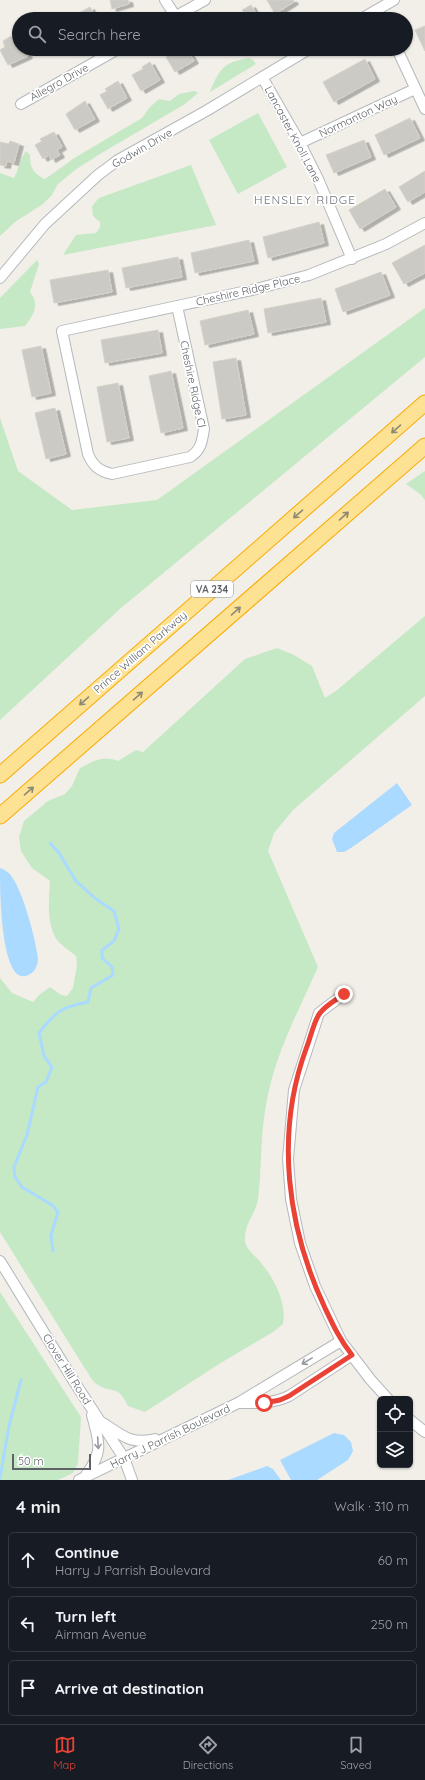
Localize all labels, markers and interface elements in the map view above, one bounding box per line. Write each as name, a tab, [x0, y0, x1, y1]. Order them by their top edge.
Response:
search box	[12, 12, 413, 56]
icon: search	[26, 23, 48, 45]
text: Search here	[58, 25, 141, 44]
street label: Allegro Drive	[27, 60, 91, 104]
street label: Lancaster Knoll Lane	[262, 83, 324, 185]
street label: Normanton Way	[316, 92, 400, 140]
street label: Godwin Drive	[109, 125, 175, 171]
district label: HENSLEY RIDGE	[254, 192, 356, 207]
street label: Cheshire Ridge Place	[195, 271, 301, 309]
street label: Cheshire Ridge Cl	[177, 339, 209, 429]
one-way arrow	[390, 424, 401, 433]
one-way arrow	[293, 509, 303, 518]
one-way arrow	[339, 511, 349, 520]
road number: VA 234	[191, 581, 233, 597]
one-way arrow	[230, 606, 241, 615]
street label: Prince William Parkway	[90, 608, 190, 696]
one-way arrow	[133, 692, 143, 701]
one-way arrow	[79, 697, 89, 706]
one-way arrow	[24, 786, 35, 795]
route end	[335, 985, 353, 1003]
street label: Clover Hill Road	[40, 1331, 94, 1407]
one-way arrow	[301, 1358, 313, 1366]
route start	[255, 1394, 273, 1412]
map controls	[377, 1396, 413, 1468]
button: locate	[377, 1396, 413, 1432]
street label: Harry J Parrish Boulevard	[108, 1401, 232, 1471]
button: layers	[377, 1432, 413, 1468]
one-way arrow	[95, 1436, 102, 1449]
scale bar	[12, 1452, 91, 1471]
text: 50 m	[18, 1454, 44, 1468]
text: 4 min	[16, 1496, 61, 1517]
text: Walk · 310 m	[334, 1498, 409, 1514]
text: Continue	[55, 1543, 119, 1562]
icon: ahead	[17, 1549, 39, 1571]
text: 60 m	[378, 1552, 408, 1568]
text: Harry J Parrish Boulevard	[55, 1562, 211, 1578]
text: Turn left	[55, 1607, 117, 1626]
icon: left	[17, 1613, 39, 1635]
text: 250 m	[371, 1616, 408, 1632]
text: Airman Avenue	[55, 1626, 146, 1642]
icon: arrive	[17, 1677, 39, 1699]
text: Arrive at destination	[55, 1679, 204, 1698]
tab: Map	[53, 1734, 76, 1772]
tab: Directions	[183, 1734, 233, 1772]
tab: Saved	[340, 1734, 372, 1772]

